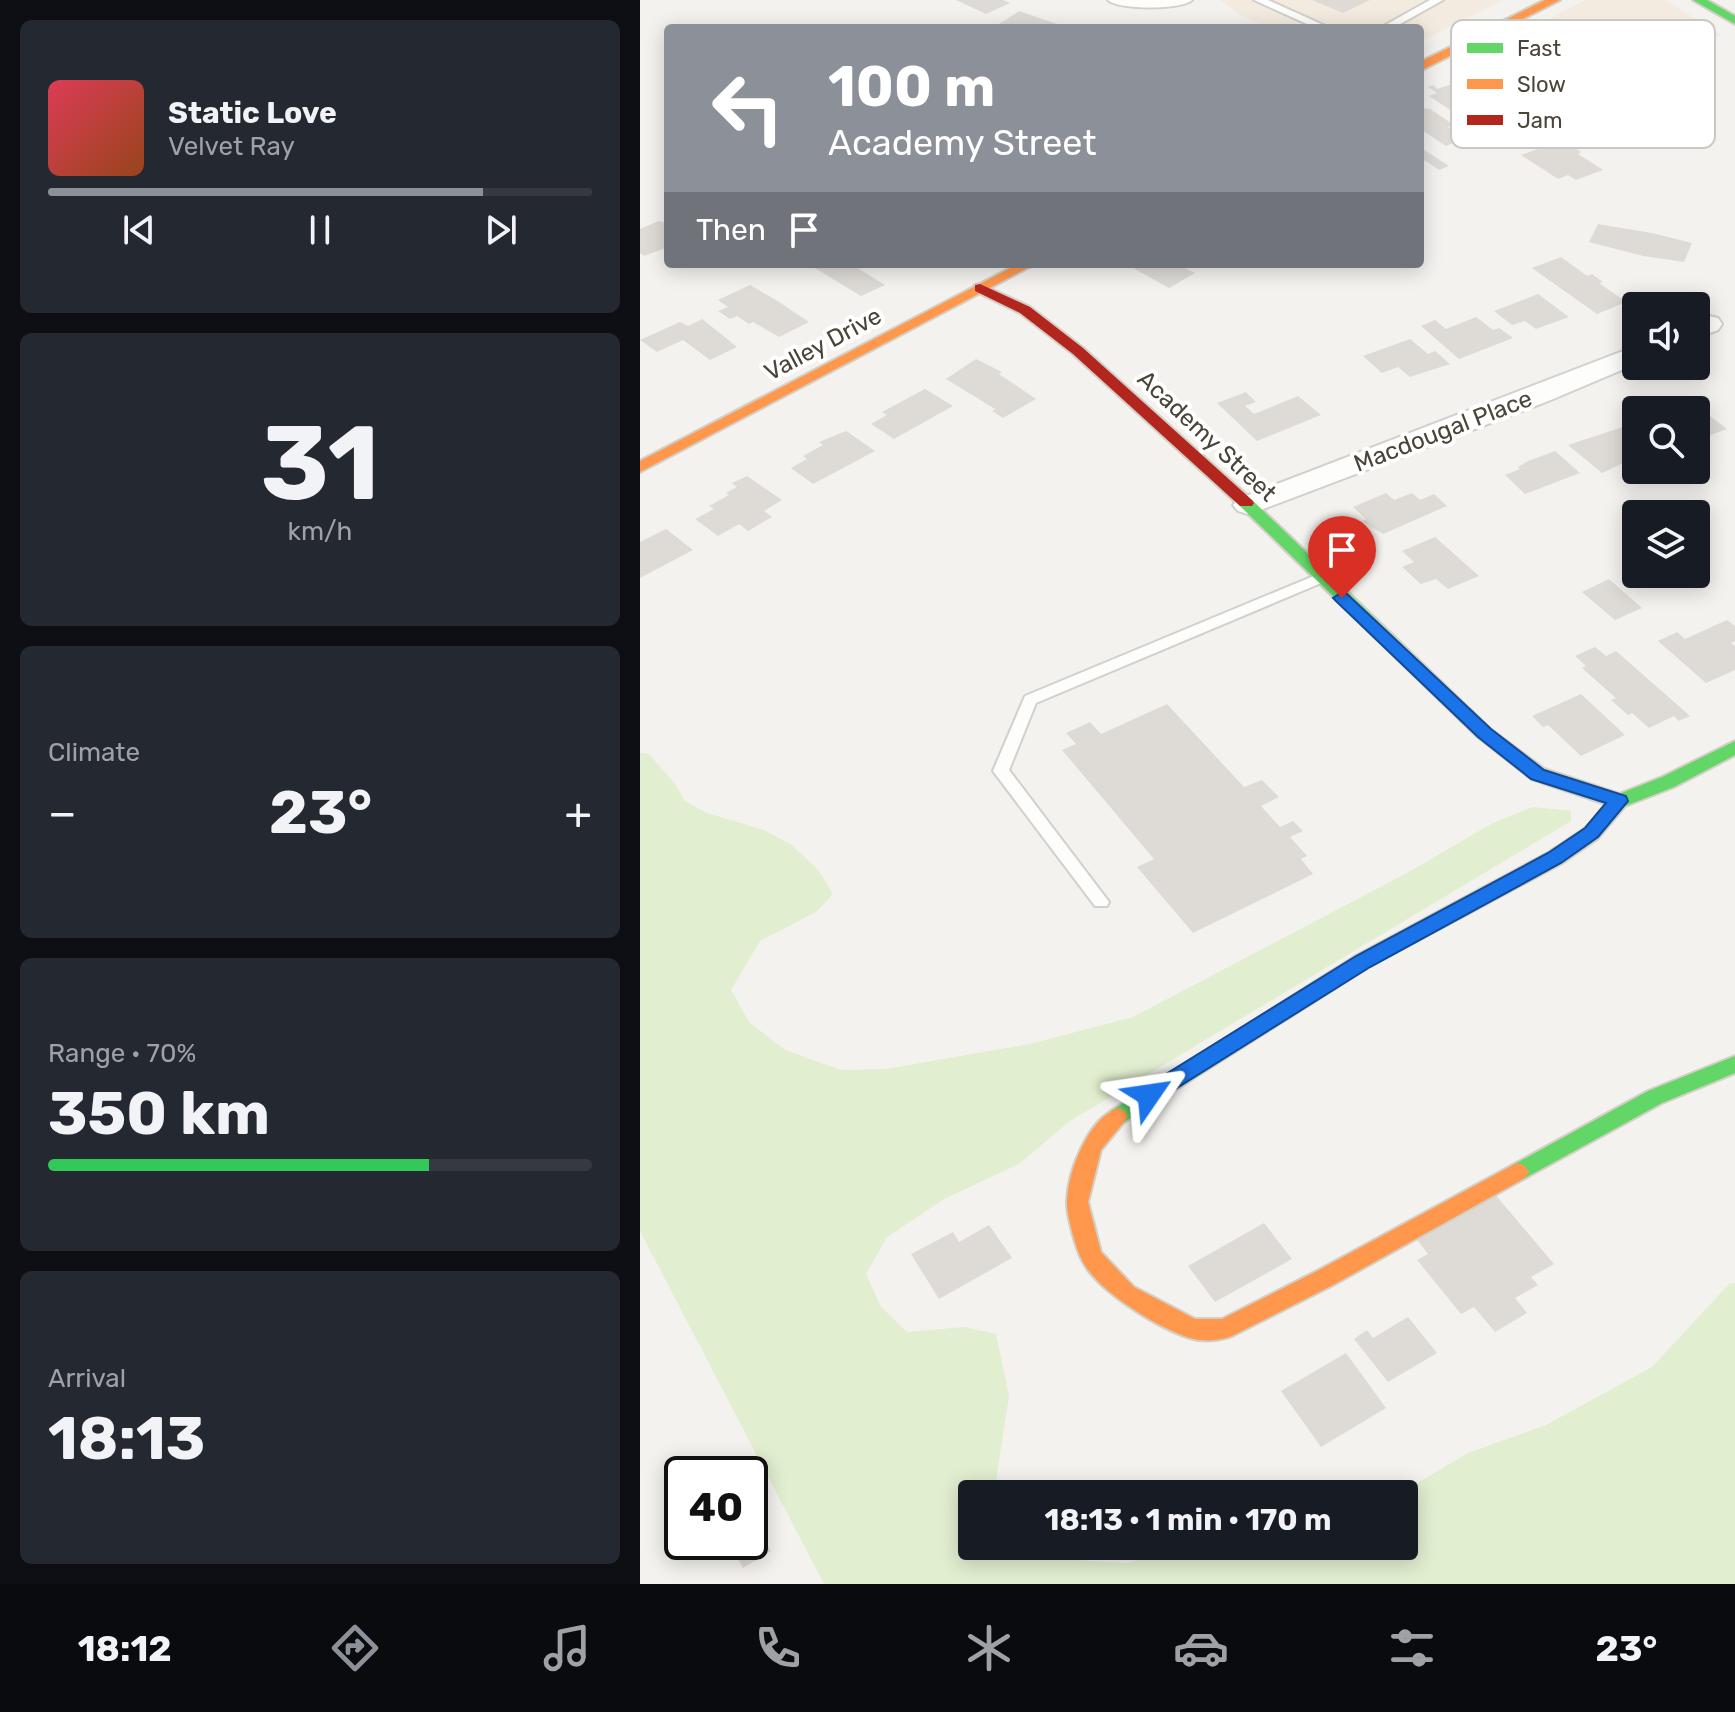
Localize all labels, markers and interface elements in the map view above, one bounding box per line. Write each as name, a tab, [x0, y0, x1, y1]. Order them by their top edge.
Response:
legend	[1451, 20, 1715, 148]
text: Fast	[1517, 35, 1562, 62]
text: 100 m	[828, 54, 995, 120]
icon: left	[696, 56, 800, 160]
text: Slow	[1517, 71, 1566, 98]
text: Static Love	[168, 95, 337, 131]
text: Jam	[1517, 107, 1563, 134]
text: Academy Street	[828, 121, 1096, 164]
text: Velvet Ray	[168, 131, 295, 162]
icon: previous	[117, 208, 161, 252]
icon: pause	[298, 208, 342, 252]
icon: next	[479, 208, 523, 252]
icon: arrive	[782, 208, 826, 252]
text: Then	[696, 212, 766, 248]
map controls	[1622, 292, 1710, 588]
button: sound	[1622, 292, 1710, 380]
street label: Valley Drive	[760, 301, 886, 387]
street label: Academy Street	[1132, 365, 1282, 507]
street label: Macdougal Place	[1350, 384, 1536, 478]
button: search	[1622, 396, 1710, 484]
text: 31	[261, 402, 379, 525]
button: layers	[1622, 500, 1710, 588]
text: km/h	[288, 516, 352, 547]
pin	[1308, 516, 1376, 598]
icon: arrive	[1320, 528, 1364, 572]
text: Climate	[48, 737, 140, 768]
text: 23°	[269, 777, 372, 848]
text: −	[48, 787, 77, 839]
text: +	[565, 787, 592, 839]
text: Range · 70%	[48, 1038, 196, 1069]
position arrow	[1107, 1053, 1191, 1137]
text: 350 km	[48, 1078, 270, 1149]
text: Arrival	[48, 1363, 126, 1394]
text: 18:13	[48, 1403, 205, 1474]
speed limit sign: 40	[664, 1456, 768, 1560]
text: 18:13 · 1 min · 170 m	[1044, 1502, 1332, 1538]
icon: directions	[327, 1620, 383, 1676]
icon: music	[539, 1620, 595, 1676]
icon: phone	[750, 1620, 806, 1676]
icon: climate	[961, 1620, 1017, 1676]
icon: car	[1173, 1620, 1229, 1676]
icon: filters	[1384, 1620, 1440, 1676]
text: 18:12	[78, 1627, 172, 1670]
text: 23°	[1595, 1627, 1657, 1670]

